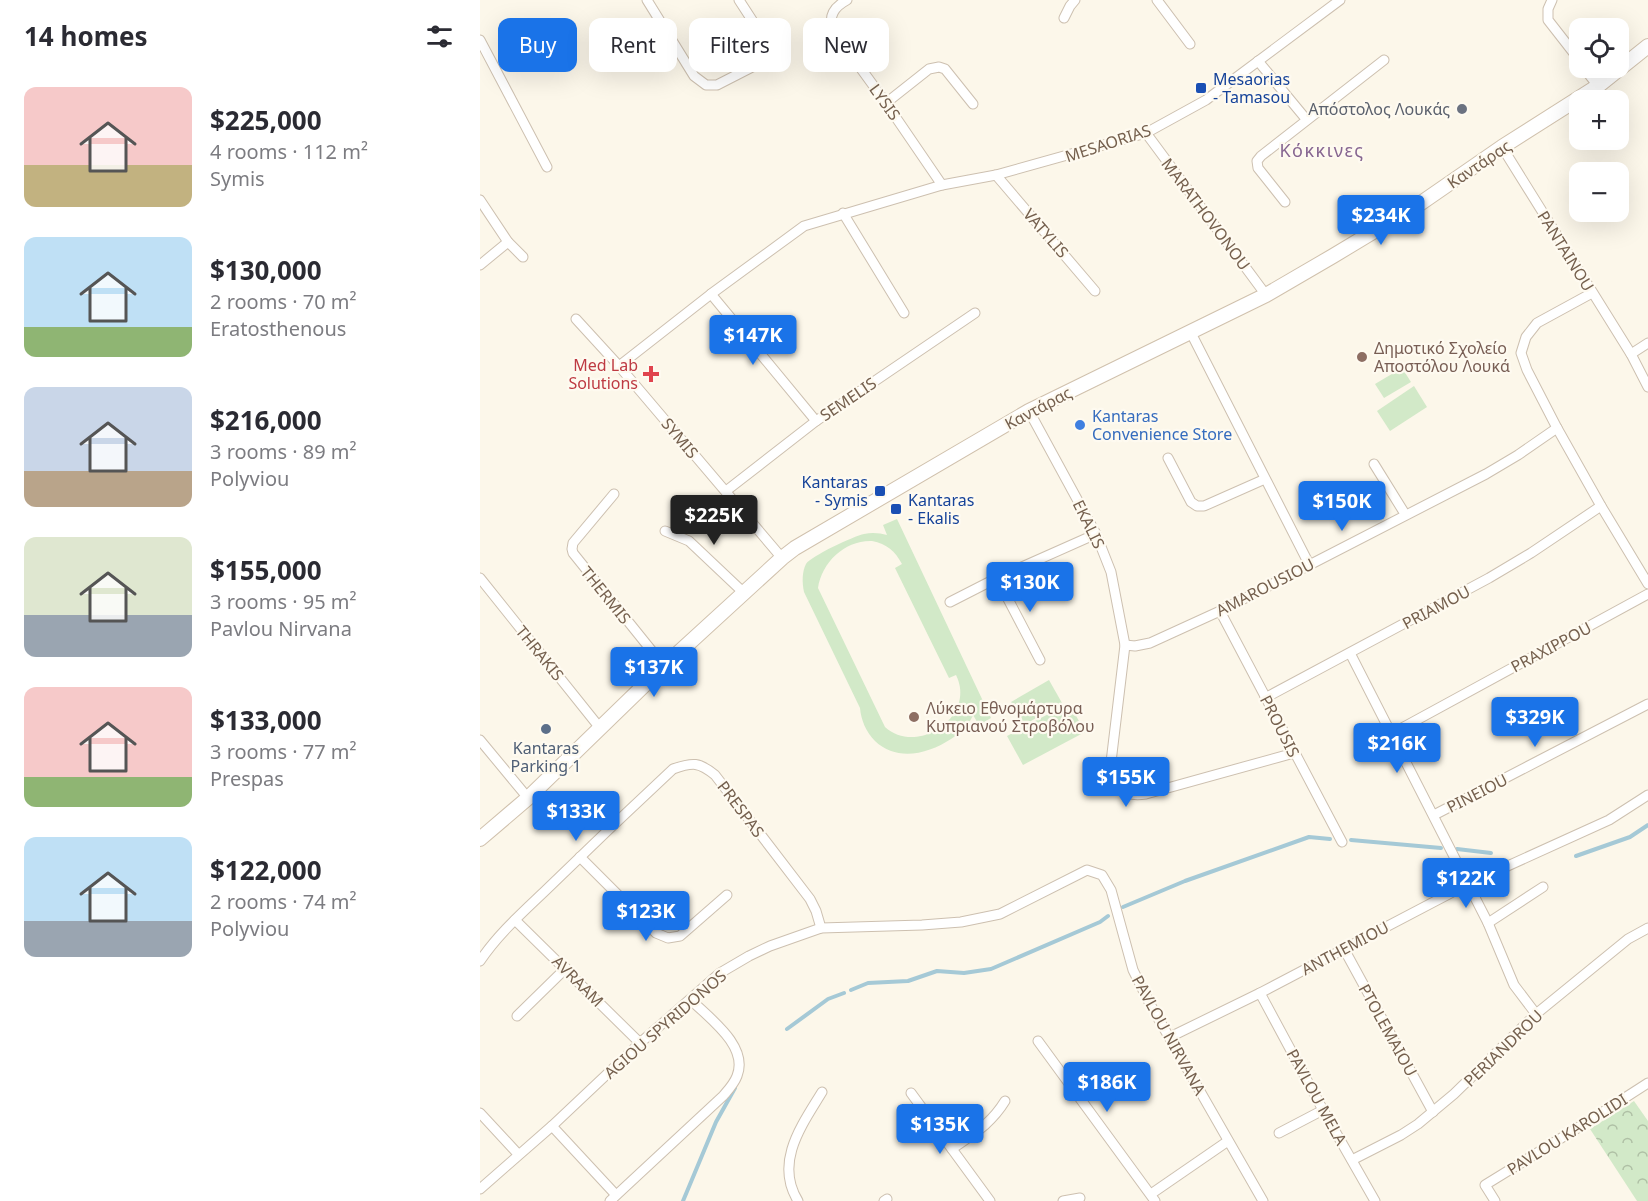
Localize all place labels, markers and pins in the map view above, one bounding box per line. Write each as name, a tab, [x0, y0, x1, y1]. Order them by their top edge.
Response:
place label: Mesaorias - Tamasou	[1213, 68, 1290, 108]
marker: Mesaorias - Tamasou	[1194, 81, 1208, 95]
place label: Απόστολος Λουκάς	[1308, 98, 1450, 120]
marker: Απόστολος Λουκάς	[1455, 102, 1469, 116]
pin: $234K	[1339, 195, 1423, 246]
pin: $147K	[711, 315, 795, 366]
place label: Δημοτικό Σχολείο Αποστόλου Λουκά	[1374, 337, 1510, 377]
marker: Δημοτικό Σχολείο Αποστόλου Λουκά	[1355, 350, 1369, 364]
place label: Med Lab Solutions	[568, 354, 638, 394]
marker: Med Lab Solutions	[642, 365, 660, 383]
place label: Kantaras Convenience Store	[1092, 405, 1232, 445]
marker: Kantaras Convenience Store	[1073, 418, 1087, 432]
place label: Kantaras - Symis	[802, 471, 868, 511]
pin: $150K	[1300, 481, 1384, 532]
marker: Kantaras - Symis	[873, 484, 887, 498]
place label: Kantaras - Ekalis	[908, 489, 974, 529]
pin: $225K	[672, 495, 756, 546]
marker: Kantaras - Ekalis	[889, 502, 903, 516]
pin: $130K	[988, 562, 1072, 613]
pin: $137K	[612, 647, 696, 698]
place label: Λύκειο Εθνομάρτυρα Κυπριανού Στροβόλου	[926, 697, 1095, 737]
pin: $329K	[1493, 697, 1577, 748]
marker: Λύκειο Εθνομάρτυρα Κυπριανού Στροβόλου	[907, 710, 921, 724]
marker: Kantaras Parking 1	[539, 722, 553, 736]
pin: $216K	[1355, 723, 1439, 774]
place label: Kantaras Parking 1	[511, 737, 581, 777]
pin: $155K	[1084, 757, 1168, 808]
pin: $133K	[534, 791, 618, 842]
pin: $122K	[1424, 858, 1508, 909]
pin: $123K	[604, 891, 688, 942]
pin: $186K	[1065, 1062, 1149, 1113]
pin: $135K	[898, 1104, 982, 1155]

